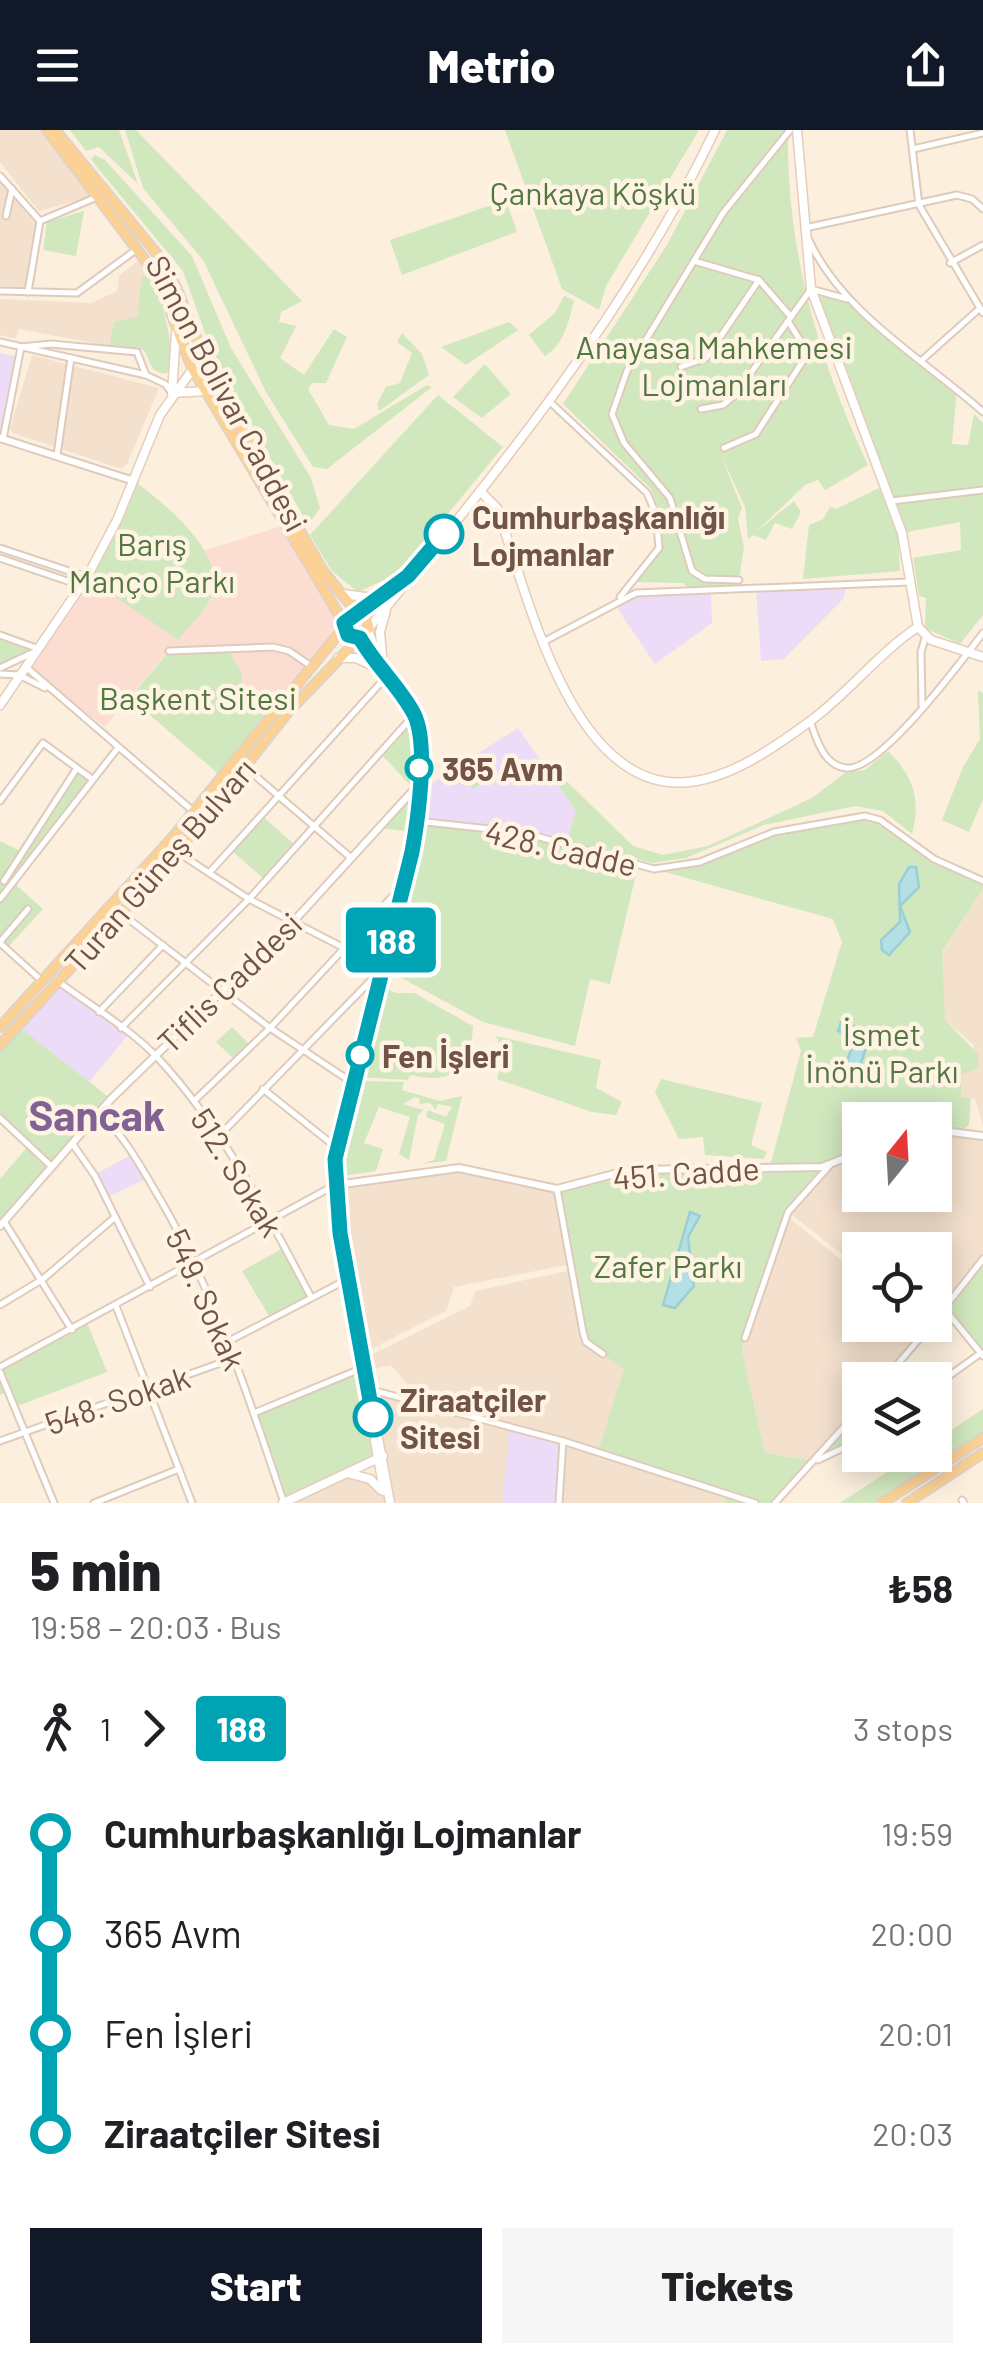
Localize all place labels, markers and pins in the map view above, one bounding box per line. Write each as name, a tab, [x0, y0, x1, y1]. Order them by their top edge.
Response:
place label: Cumhurbaşkanlığı Lojmanlar	[472, 497, 725, 572]
marker: Cumhurbaşkanlığı Lojmanlar	[425, 515, 463, 553]
place label: 365 Avm	[442, 749, 563, 787]
marker: 365 Avm	[406, 755, 432, 781]
place label: Fen İşleri	[382, 1036, 510, 1074]
marker: Fen İşleri	[347, 1042, 373, 1068]
place label: Ziraatçiler Sitesi	[400, 1380, 546, 1455]
marker: Ziraatçiler Sitesi	[354, 1398, 392, 1436]

